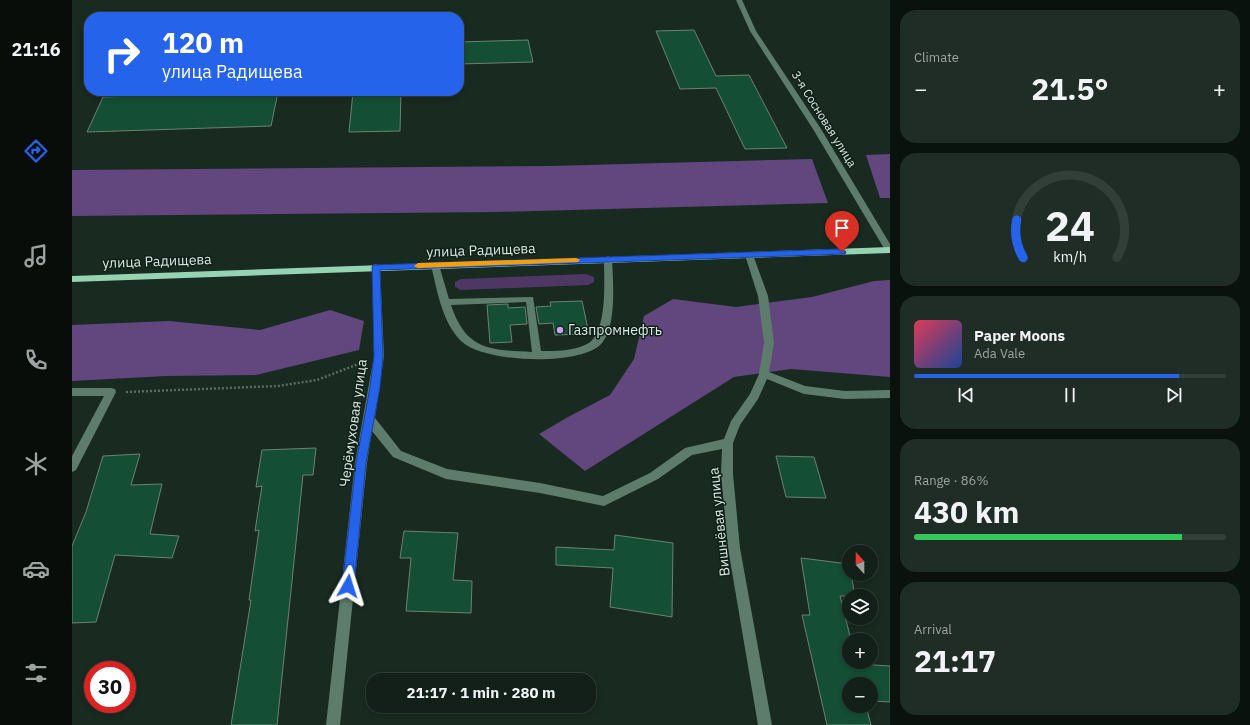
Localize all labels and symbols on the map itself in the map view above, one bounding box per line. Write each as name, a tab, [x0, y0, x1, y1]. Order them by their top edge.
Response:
street label: 3-я Сосновая улица	[789, 68, 860, 170]
pin	[825, 211, 859, 252]
street label: улица Радищева	[426, 239, 536, 261]
street label: улица Радищева	[102, 250, 212, 272]
place label: Газпромнефть	[568, 321, 662, 339]
marker: Газпромнефть	[555, 325, 565, 335]
street label: Черёмуховая улица	[335, 357, 371, 488]
street label: Вишнёвая улица	[704, 466, 734, 577]
north arrow	[842, 545, 878, 581]
position arrow	[327, 565, 369, 607]
speed limit sign: 30	[84, 661, 136, 713]

